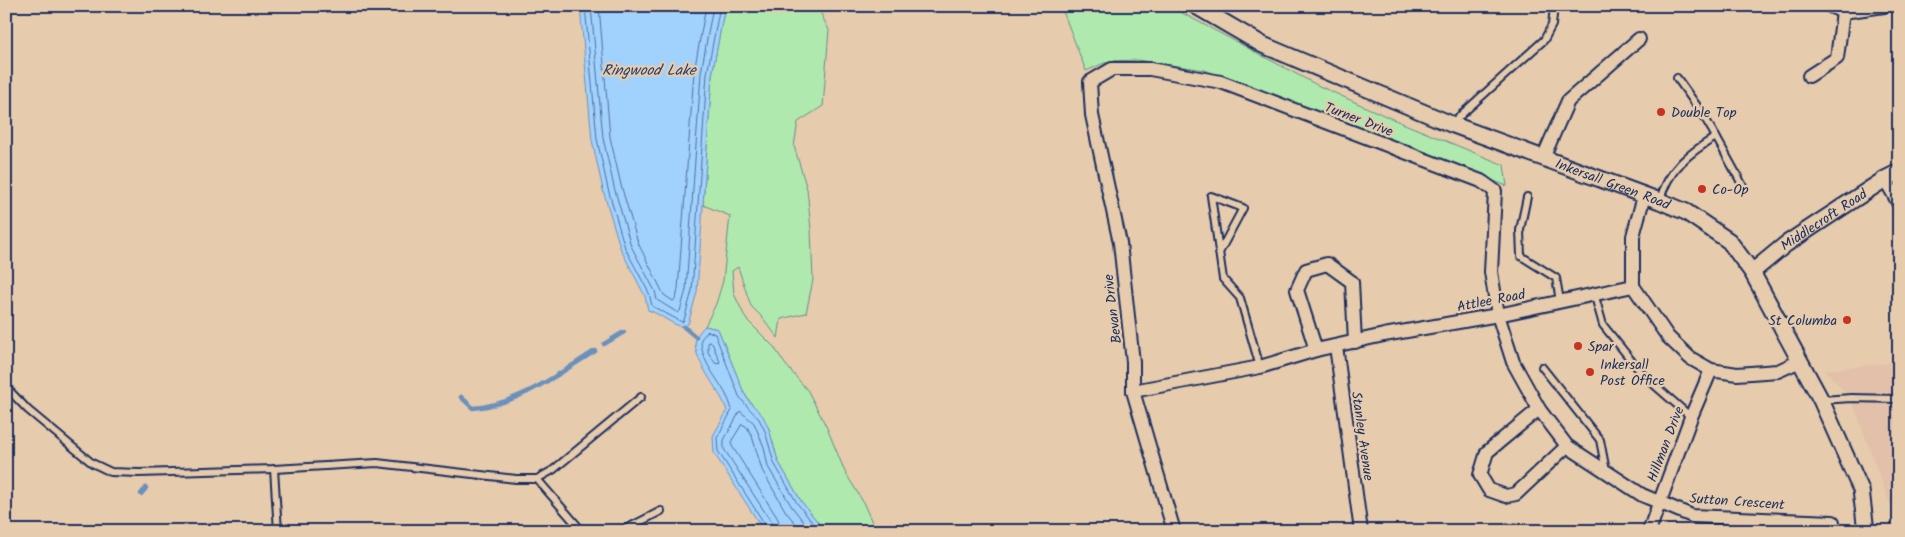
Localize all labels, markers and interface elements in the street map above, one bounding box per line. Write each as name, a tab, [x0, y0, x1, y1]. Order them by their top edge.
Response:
water label: Ringwood Lake	[602, 59, 697, 83]
street label: Turner Drive	[1321, 97, 1397, 143]
place label: Double Top	[1671, 102, 1737, 124]
marker: Double Top	[1655, 106, 1667, 118]
street label: Inkersall Green Road	[1552, 153, 1675, 217]
place label: Co-Op	[1712, 179, 1749, 201]
marker: Co-Op	[1696, 183, 1708, 195]
street label: Middlecroft Road	[1776, 183, 1873, 257]
street label: Bevan Drive	[1098, 272, 1128, 345]
street label: Attlee Road	[1455, 283, 1528, 318]
place label: St Columba	[1769, 310, 1837, 332]
marker: St Columba	[1841, 314, 1853, 326]
place label: Spar	[1588, 336, 1615, 358]
marker: Spar	[1572, 340, 1584, 352]
place label: Inkersall Post Office	[1600, 354, 1665, 392]
marker: Inkersall Post Office	[1584, 366, 1596, 378]
street label: Stanley Avenue	[1345, 390, 1379, 483]
street label: Hillman Drive	[1641, 403, 1691, 485]
street label: Sutton Crescent	[1689, 488, 1786, 516]

